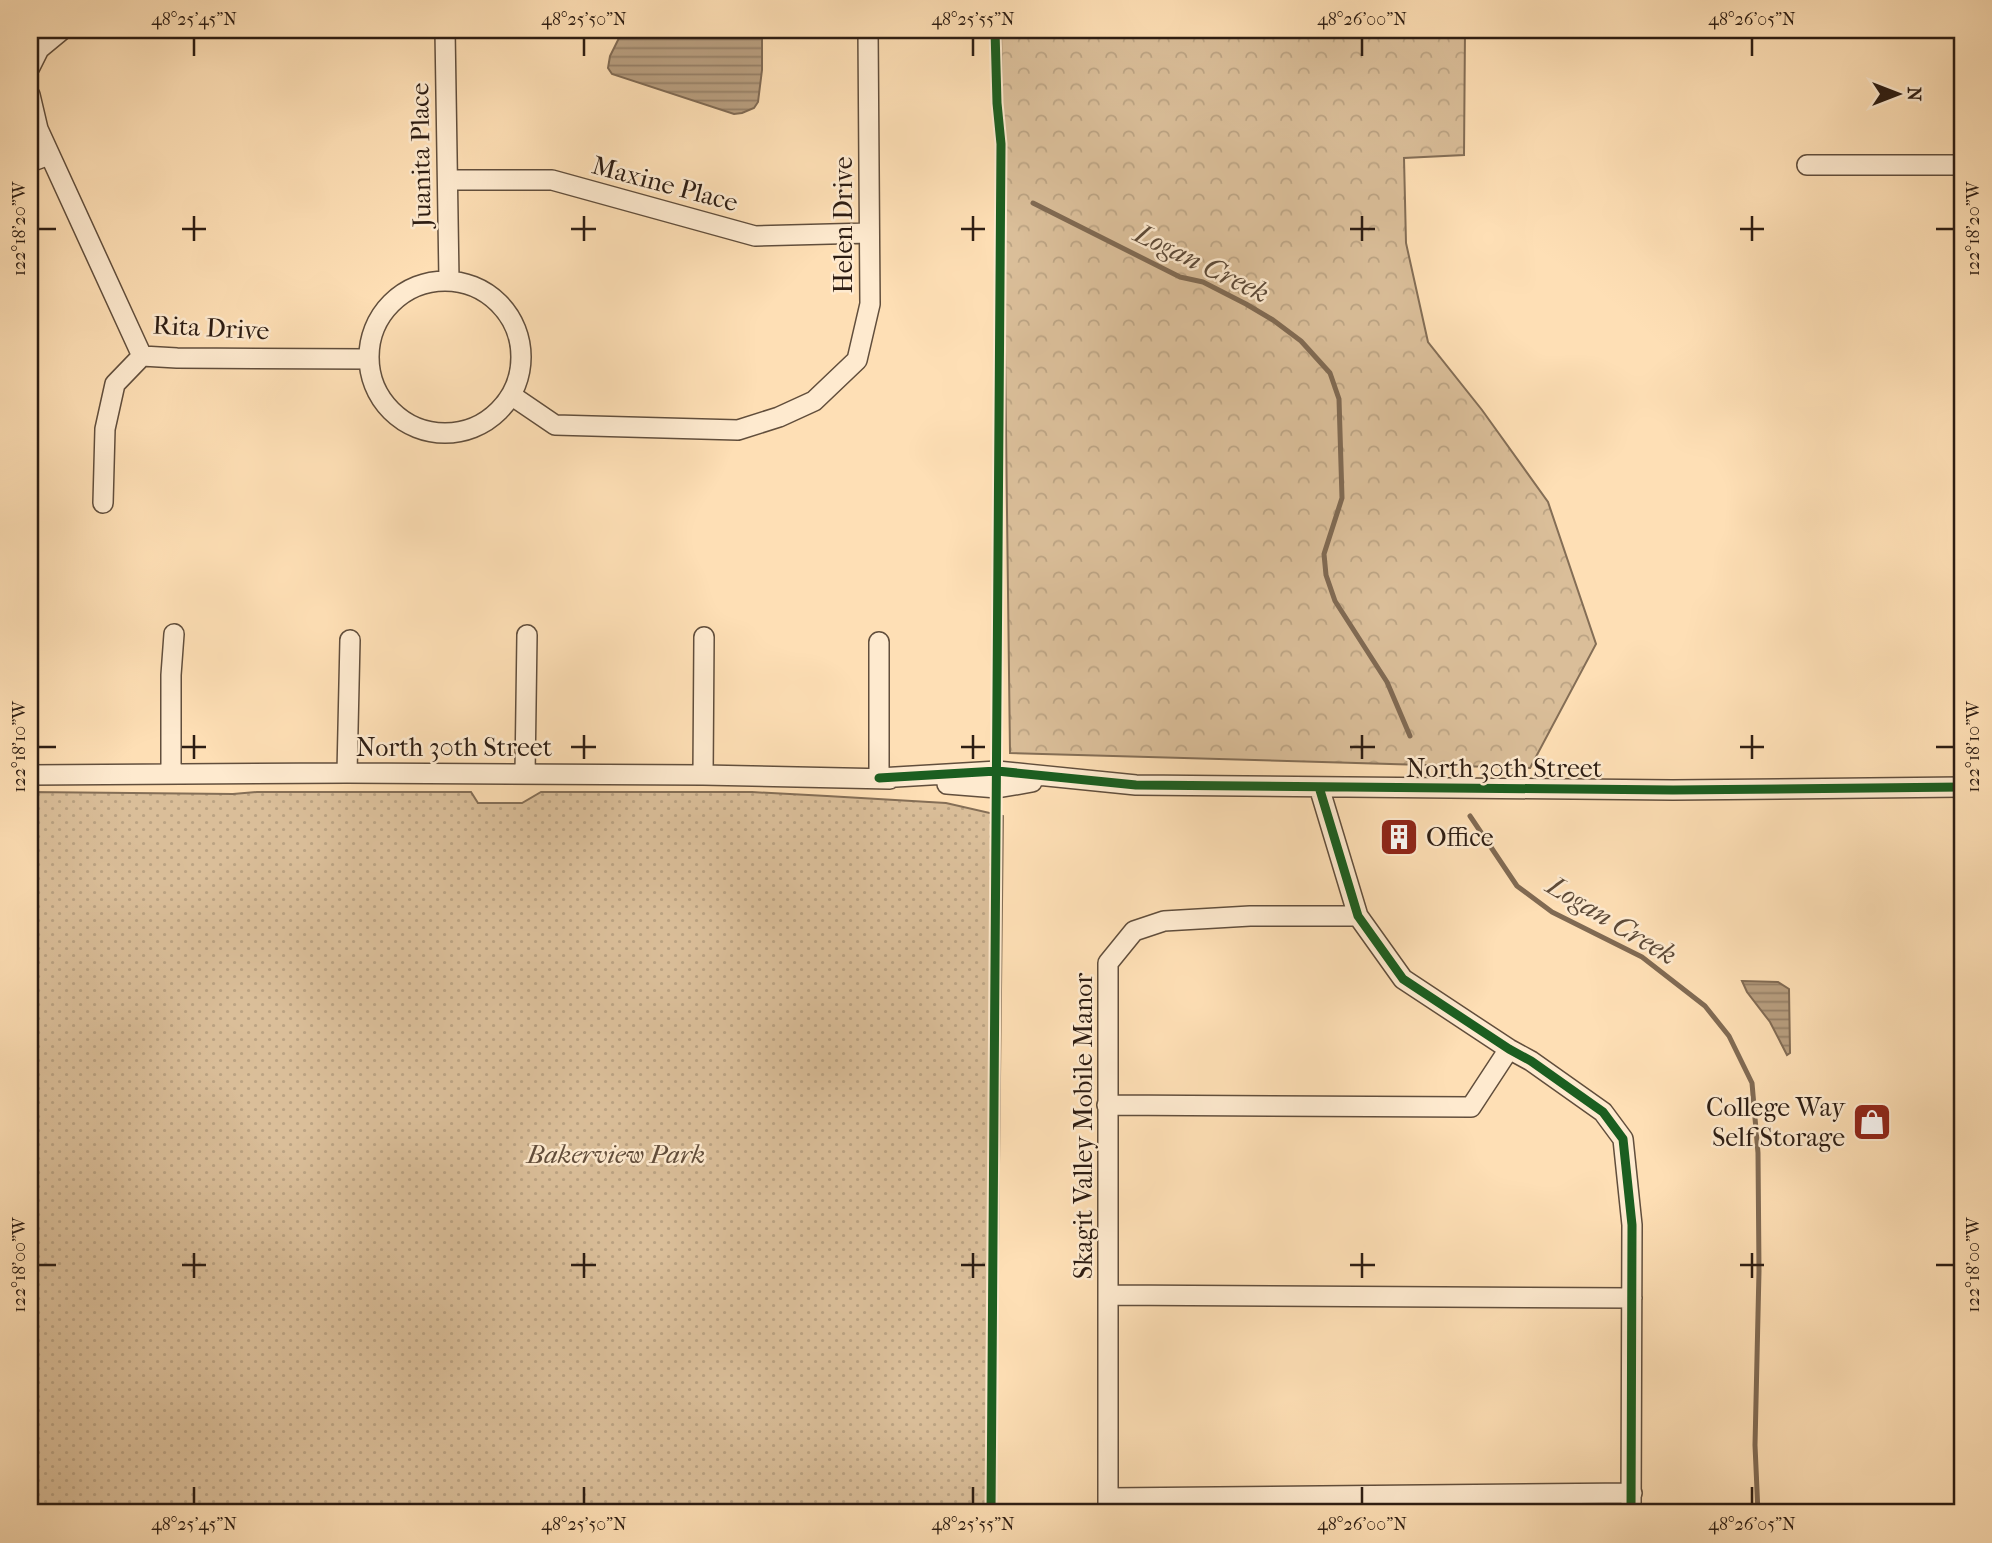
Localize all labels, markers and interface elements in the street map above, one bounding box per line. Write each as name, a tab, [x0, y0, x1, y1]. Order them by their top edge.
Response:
text: 48°25'45"N	[151, 9, 237, 30]
text: 48°25'50"N	[541, 9, 627, 30]
text: 48°25'55"N	[931, 9, 1015, 30]
text: 48°26'00"N	[1317, 9, 1407, 30]
text: 48°26'05"N	[1708, 9, 1796, 30]
north arrow	[1862, 60, 1932, 130]
street label: Juanita Place	[404, 82, 438, 230]
text: N	[1903, 87, 1925, 102]
street label: Maxine Place	[589, 150, 741, 218]
street label: Helen Drive	[828, 156, 859, 294]
text: 122°18'20"W	[9, 180, 30, 276]
text: 122°18'20"W	[1963, 180, 1984, 276]
water label: Logan Creek	[1128, 215, 1275, 310]
street label: Rita Drive	[152, 309, 270, 347]
text: 122°18'10"W	[9, 700, 30, 793]
text: 122°18'10"W	[1963, 700, 1984, 793]
street label: North 30th Street	[356, 732, 553, 763]
street label: North 30th Street	[1406, 753, 1603, 784]
building icon: Office	[1378, 816, 1420, 858]
place label: Office	[1426, 822, 1494, 853]
water label: Logan Creek	[1539, 867, 1683, 972]
street label: Skagit Valley Mobile Manor	[1068, 973, 1099, 1279]
place label: College Way Self Storage	[1706, 1092, 1846, 1153]
shop icon: College Way Self Storage	[1851, 1101, 1893, 1143]
park label: Bakerview Park	[525, 1139, 705, 1170]
text: 122°18'00"W	[9, 1216, 30, 1313]
text: 122°18'00"W	[1963, 1216, 1984, 1313]
text: 48°25'45"N	[151, 1514, 237, 1535]
text: 48°25'50"N	[541, 1514, 627, 1535]
text: 48°25'55"N	[931, 1514, 1015, 1535]
text: 48°26'00"N	[1317, 1514, 1407, 1535]
text: 48°26'05"N	[1708, 1514, 1796, 1535]

